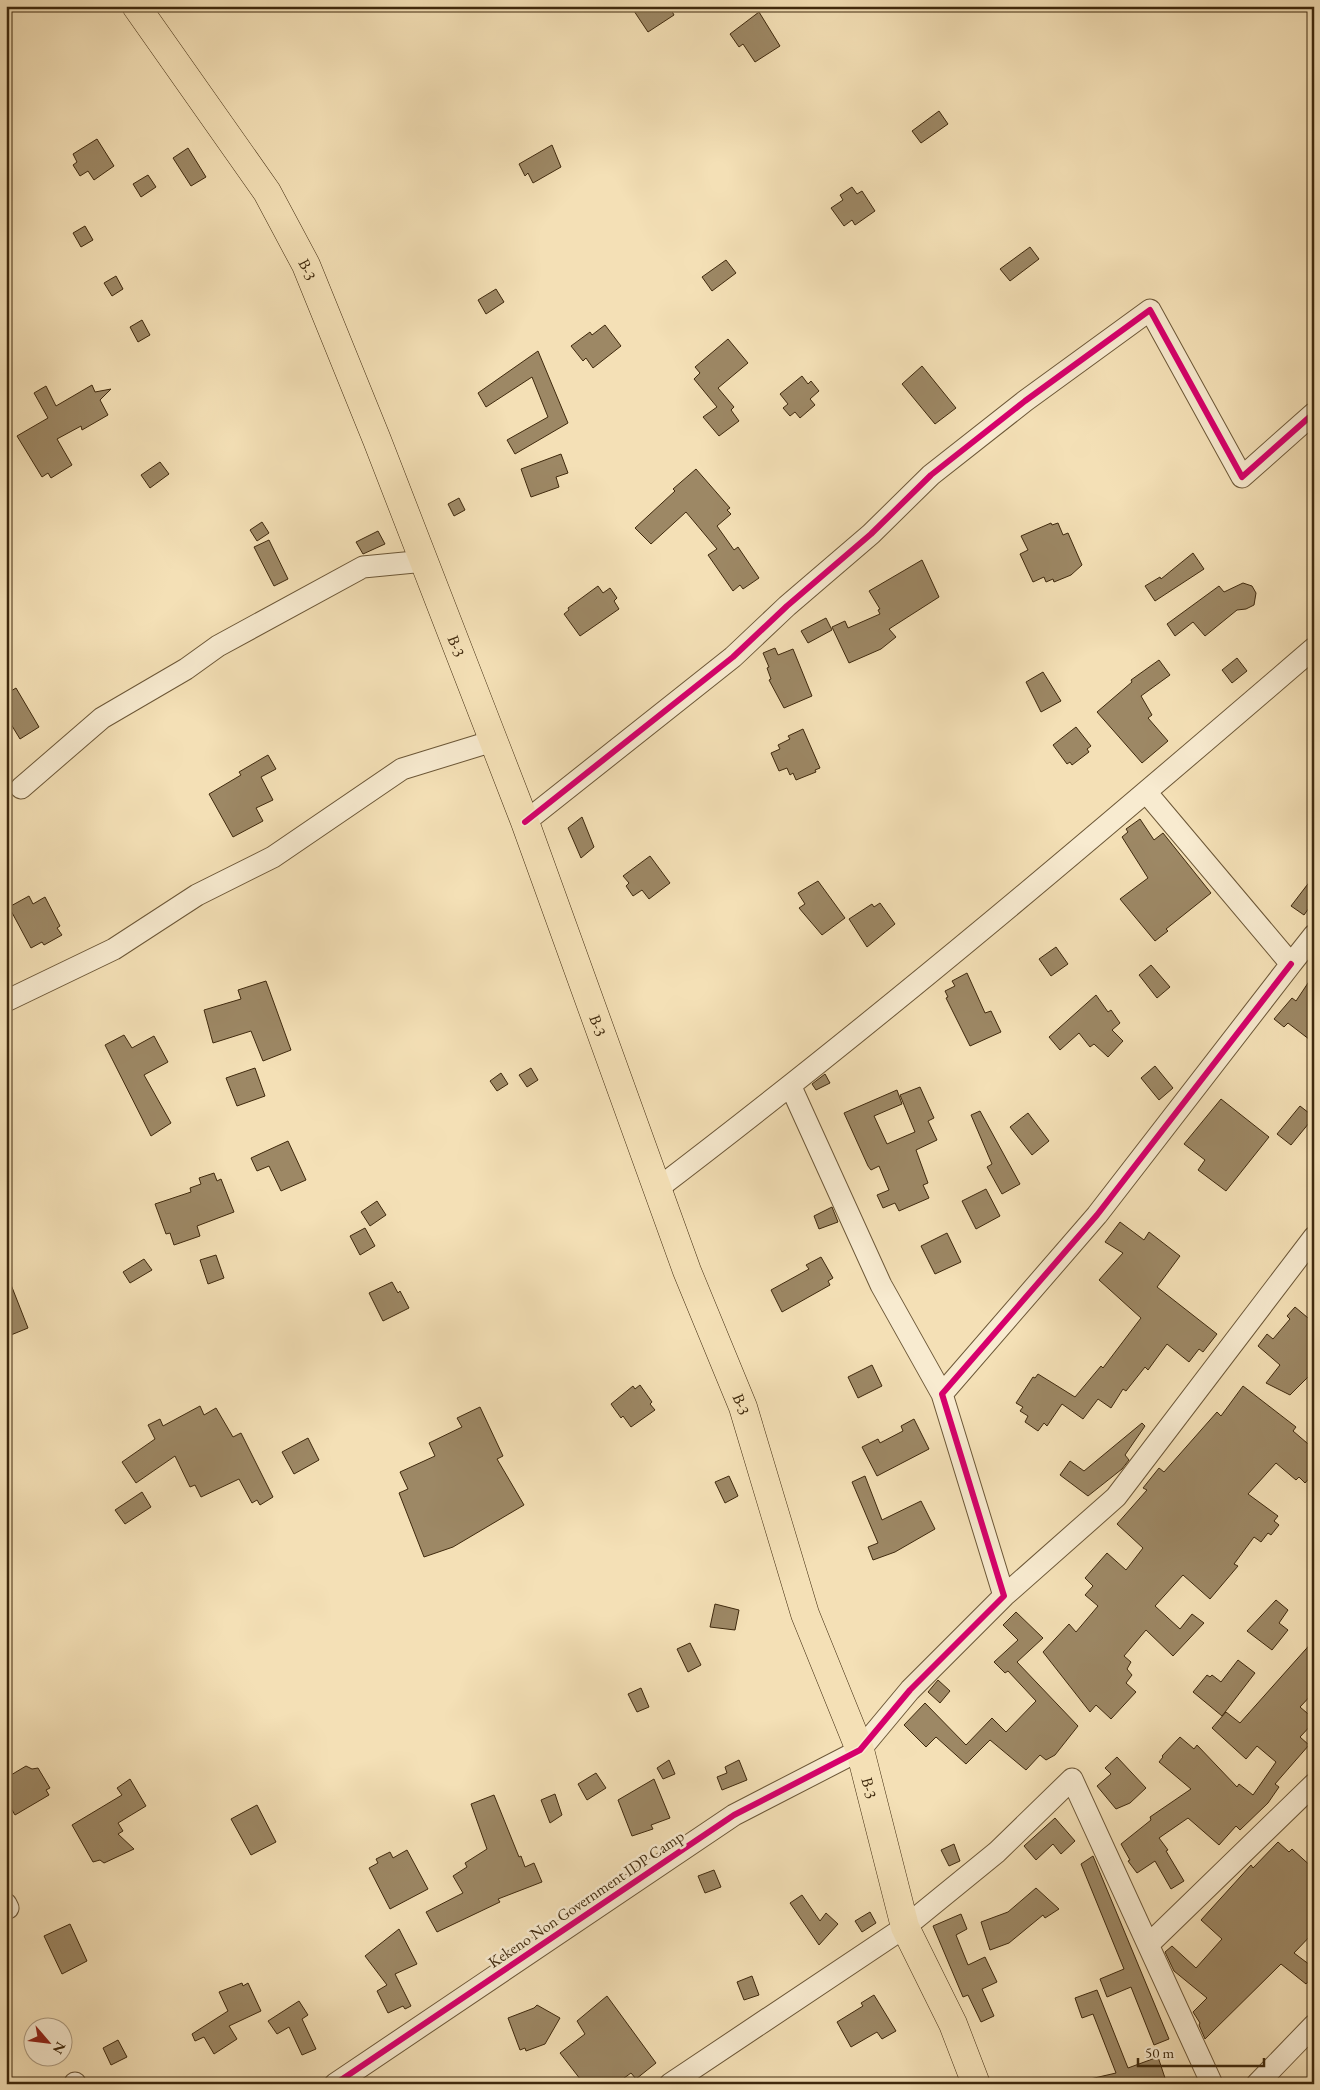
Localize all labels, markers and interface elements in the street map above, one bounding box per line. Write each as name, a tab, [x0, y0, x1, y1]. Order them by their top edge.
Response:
street label: B-3	[294, 255, 322, 284]
street label: B-3	[443, 632, 471, 660]
street label: B-3	[585, 1012, 612, 1039]
street label: B-3	[728, 1390, 755, 1418]
street label: B-3	[857, 1775, 883, 1801]
street label: Kekeno Non Government IDP Camp	[484, 1825, 688, 1973]
north arrow	[22, 2018, 72, 2068]
scale bar	[1138, 2035, 1264, 2067]
text: N	[49, 2039, 70, 2058]
text: 50 m	[1145, 2043, 1174, 2062]

